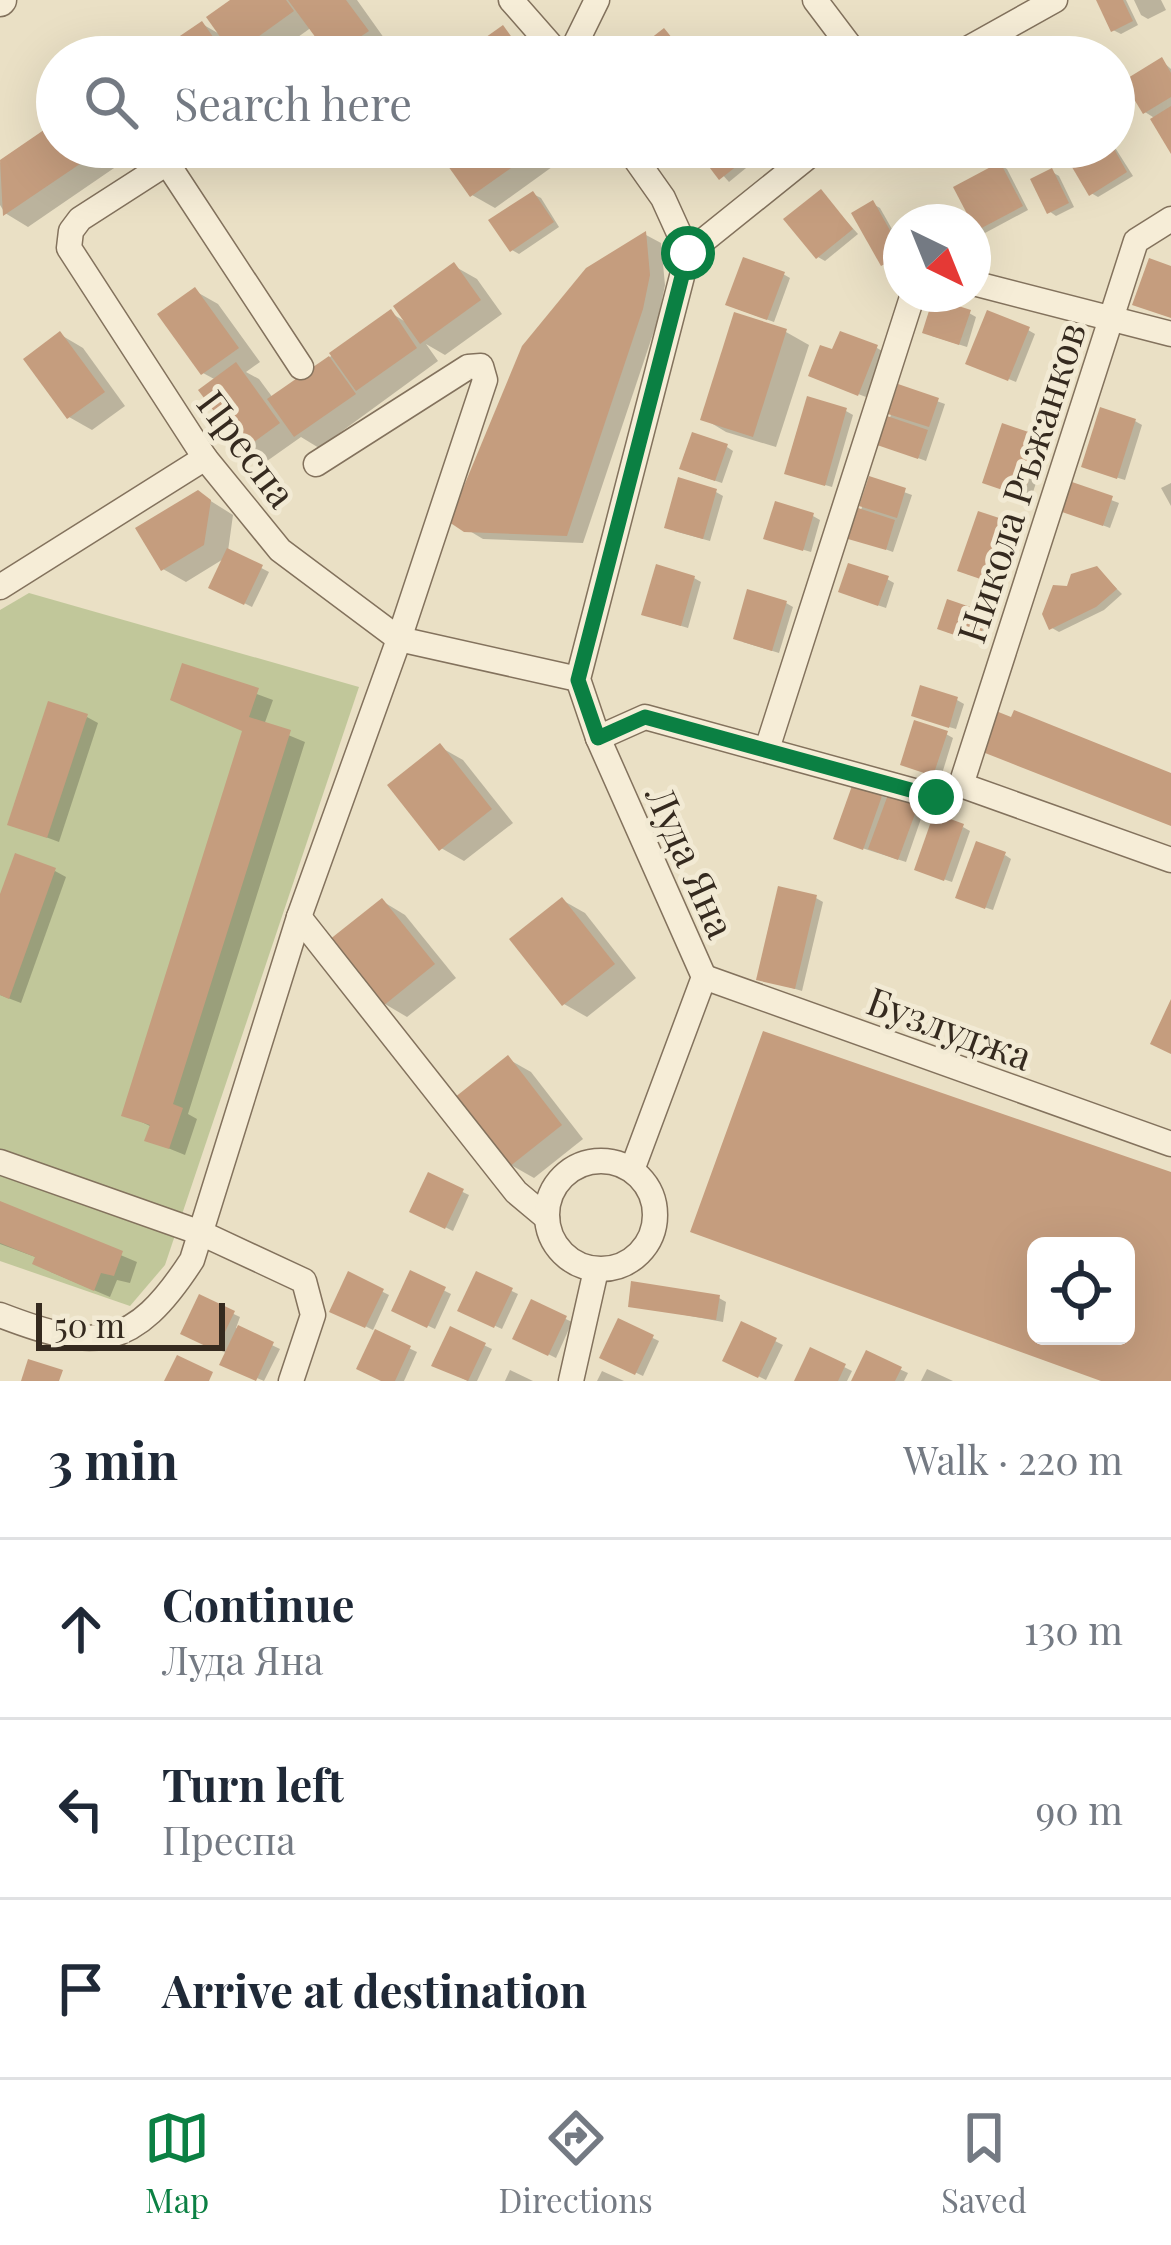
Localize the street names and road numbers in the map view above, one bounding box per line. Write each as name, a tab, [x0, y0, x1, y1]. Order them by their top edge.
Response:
street label: Никола Ръжанков	[944, 315, 1096, 649]
street label: Преспа	[187, 379, 309, 517]
street label: Луда Яна	[635, 776, 749, 946]
street label: Бузлуджа	[860, 973, 1040, 1081]

